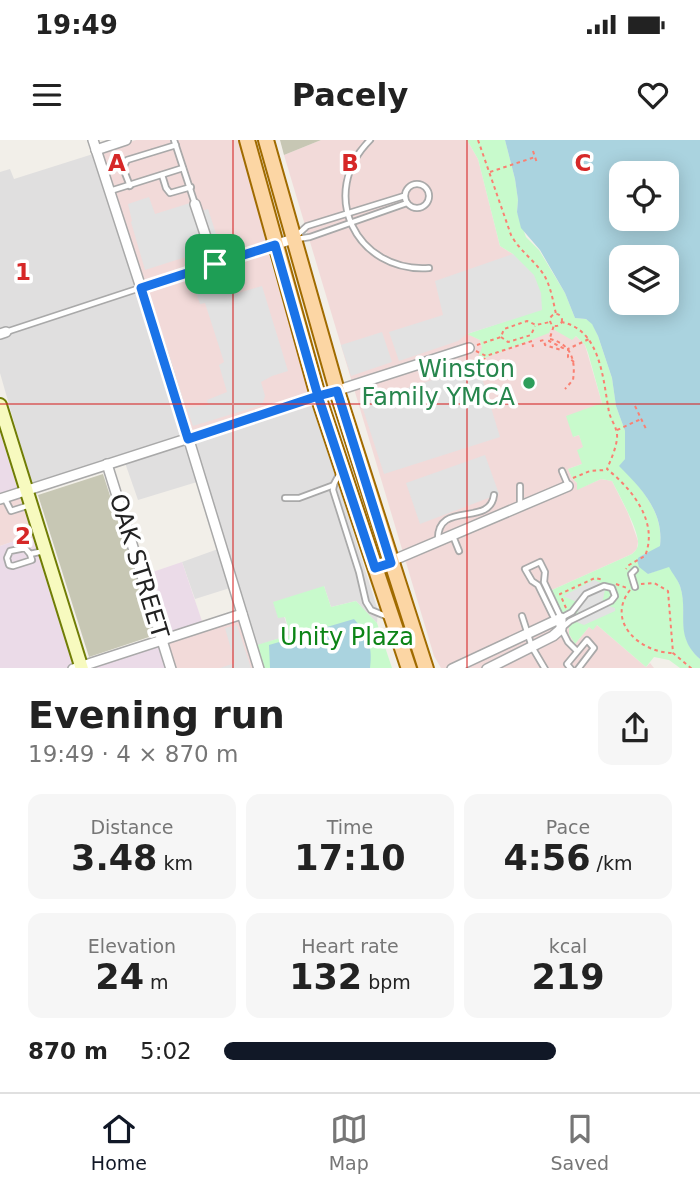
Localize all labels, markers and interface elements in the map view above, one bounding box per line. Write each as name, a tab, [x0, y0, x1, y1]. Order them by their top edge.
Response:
text: 19:49	[35, 10, 118, 40]
icon: menu	[28, 76, 66, 114]
text: Pacely	[292, 76, 408, 114]
icon: heart	[634, 76, 672, 114]
text: A	[108, 150, 126, 176]
text: B	[341, 150, 359, 176]
text: C	[575, 150, 591, 176]
map controls	[609, 161, 679, 315]
button: locate	[609, 161, 679, 231]
pin	[185, 234, 245, 294]
icon: arrive	[196, 245, 234, 283]
button: layers	[609, 245, 679, 315]
text: 1	[15, 259, 31, 285]
place label: Winston Family YMCA	[362, 355, 516, 411]
marker: Winston Family YMCA	[521, 375, 537, 391]
street label: OAK STREET	[104, 490, 174, 642]
text: 2	[15, 523, 31, 549]
park label: Unity Plaza	[280, 623, 414, 651]
button: share	[598, 691, 672, 765]
text: Evening run	[28, 693, 285, 737]
text: 19:49 · 4 × 870 m	[28, 741, 238, 767]
text: Distance	[90, 816, 174, 838]
text: Time	[327, 816, 373, 838]
text: Pace	[546, 816, 590, 838]
text: 3.48	[71, 838, 157, 878]
text: 17:10	[294, 838, 406, 878]
text: 4:56	[503, 838, 591, 878]
text: km	[157, 852, 193, 874]
text: /km	[591, 852, 633, 874]
text: Elevation	[88, 935, 176, 957]
text: Heart rate	[301, 935, 399, 957]
text: kcal	[549, 935, 587, 957]
text: 24	[95, 957, 144, 997]
text: 132	[289, 957, 362, 997]
text: 219	[531, 957, 605, 997]
text: m	[144, 971, 169, 993]
text: bpm	[362, 971, 411, 993]
text: 870 m	[28, 1038, 108, 1064]
text: 5:02	[140, 1038, 192, 1064]
tab: Home	[91, 1110, 147, 1174]
tab: Map	[329, 1110, 369, 1174]
tab: Saved	[550, 1110, 609, 1174]

